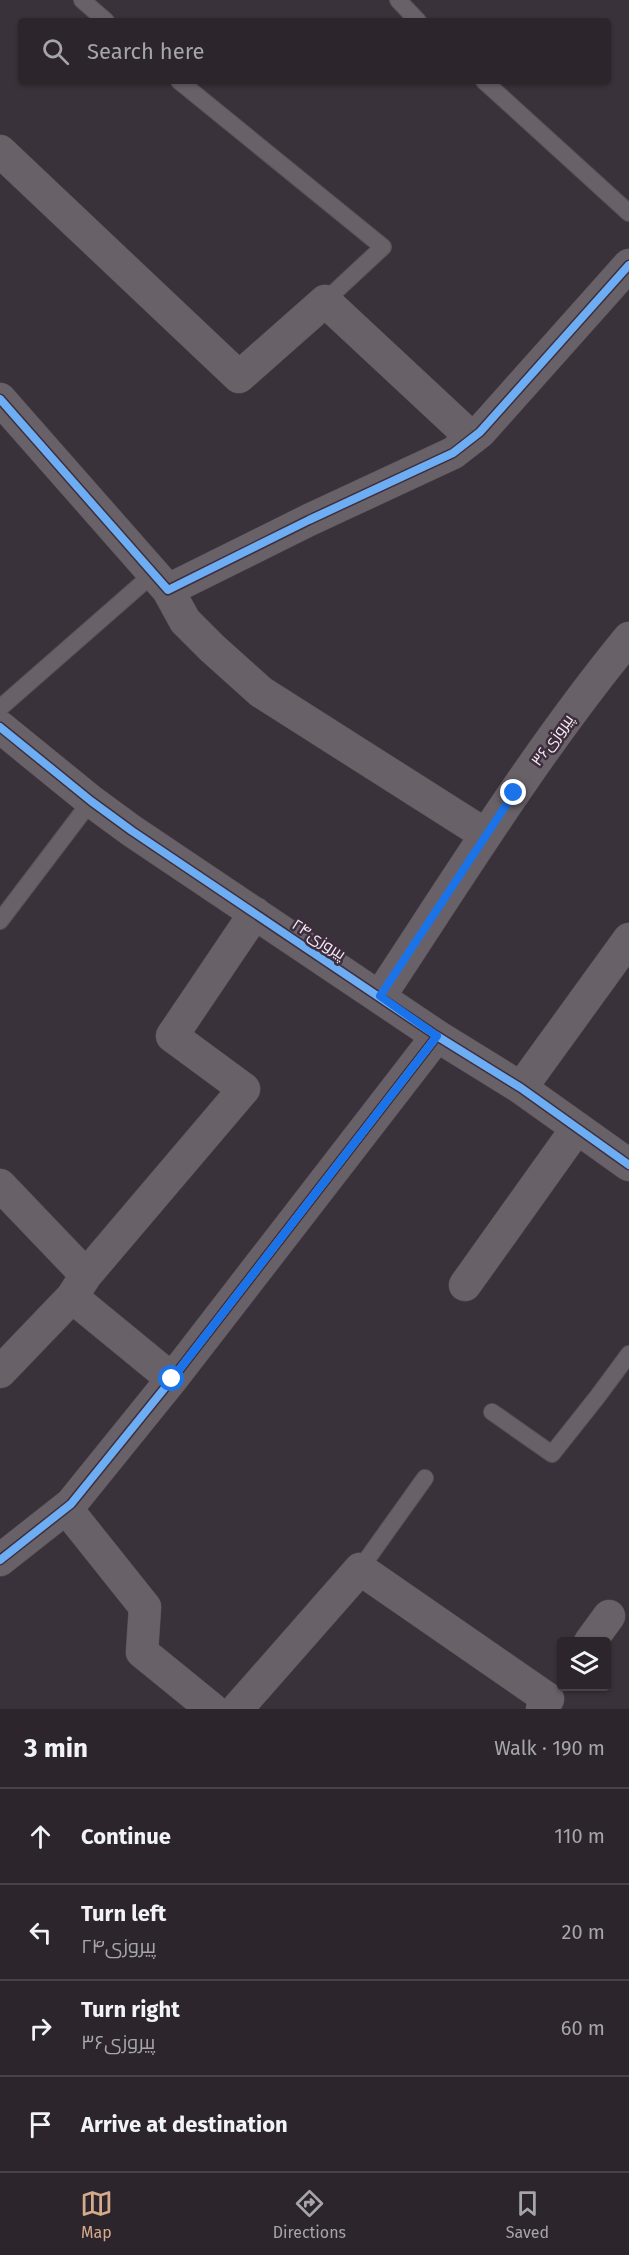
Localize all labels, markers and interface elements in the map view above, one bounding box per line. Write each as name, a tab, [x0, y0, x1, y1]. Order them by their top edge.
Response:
search box	[18, 18, 611, 84]
icon: search	[39, 35, 72, 68]
text: Search here	[87, 38, 205, 65]
street label: پیروزی۳۶	[527, 710, 579, 771]
route end	[500, 779, 526, 805]
street label: پیروزی۲۴	[288, 915, 350, 965]
route start	[158, 1365, 184, 1391]
map controls	[557, 1637, 611, 1691]
button: layers	[557, 1637, 611, 1691]
text: 3 min	[24, 1733, 88, 1764]
text: Walk · 190 m	[494, 1736, 605, 1760]
icon: ahead	[24, 1820, 57, 1853]
text: Continue	[81, 1823, 171, 1850]
text: 110 m	[554, 1824, 605, 1848]
text: Turn left	[81, 1900, 166, 1927]
icon: left	[24, 1916, 57, 1949]
text: 20 m	[562, 1920, 605, 1944]
text: پیروزی۲۴	[81, 1934, 156, 1958]
text: Turn right	[81, 1996, 180, 2023]
icon: right	[24, 2012, 57, 2045]
text: 60 m	[561, 2016, 605, 2040]
text: پیروزی۳۶	[81, 2030, 155, 2054]
icon: arrive	[24, 2108, 57, 2141]
text: Arrive at destination	[81, 2111, 288, 2138]
tab: Map	[80, 2187, 113, 2242]
tab: Directions	[273, 2187, 346, 2242]
tab: Saved	[506, 2187, 549, 2242]

